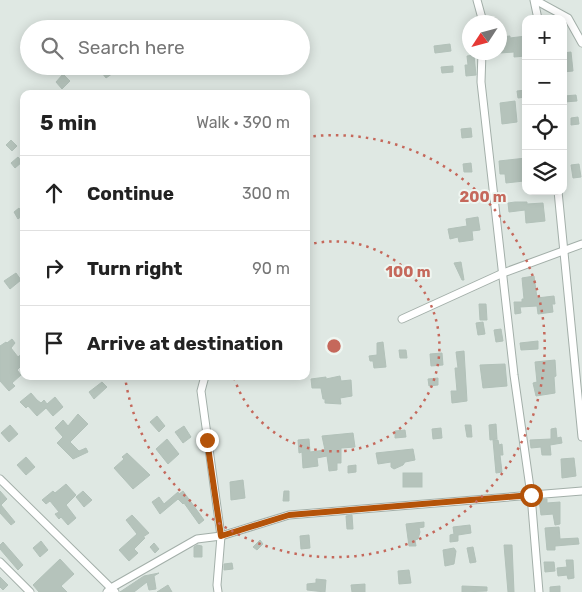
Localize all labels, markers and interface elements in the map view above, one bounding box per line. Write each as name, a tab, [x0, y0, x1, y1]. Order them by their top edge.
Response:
north arrow	[462, 15, 507, 60]
map controls	[522, 15, 567, 195]
button: +	[522, 15, 567, 60]
search box	[20, 20, 310, 75]
icon: search	[38, 34, 66, 62]
text: Search here	[78, 36, 185, 59]
button: −	[522, 60, 567, 105]
button: locate	[522, 105, 567, 150]
text: 5 min	[40, 110, 97, 135]
text: Walk · 390 m	[196, 113, 290, 132]
button: layers	[522, 150, 567, 195]
icon: ahead	[40, 179, 68, 207]
text: Continue	[87, 182, 174, 205]
text: 300 m	[242, 184, 290, 203]
text: 200 m	[459, 188, 507, 206]
icon: right	[40, 254, 68, 282]
text: Turn right	[87, 257, 182, 280]
text: 90 m	[252, 259, 290, 278]
text: 100 m	[386, 263, 430, 281]
icon: arrive	[40, 329, 68, 357]
text: Arrive at destination	[87, 332, 283, 355]
centre of rings	[325, 337, 343, 355]
route end	[196, 429, 219, 452]
route start	[520, 484, 543, 507]

